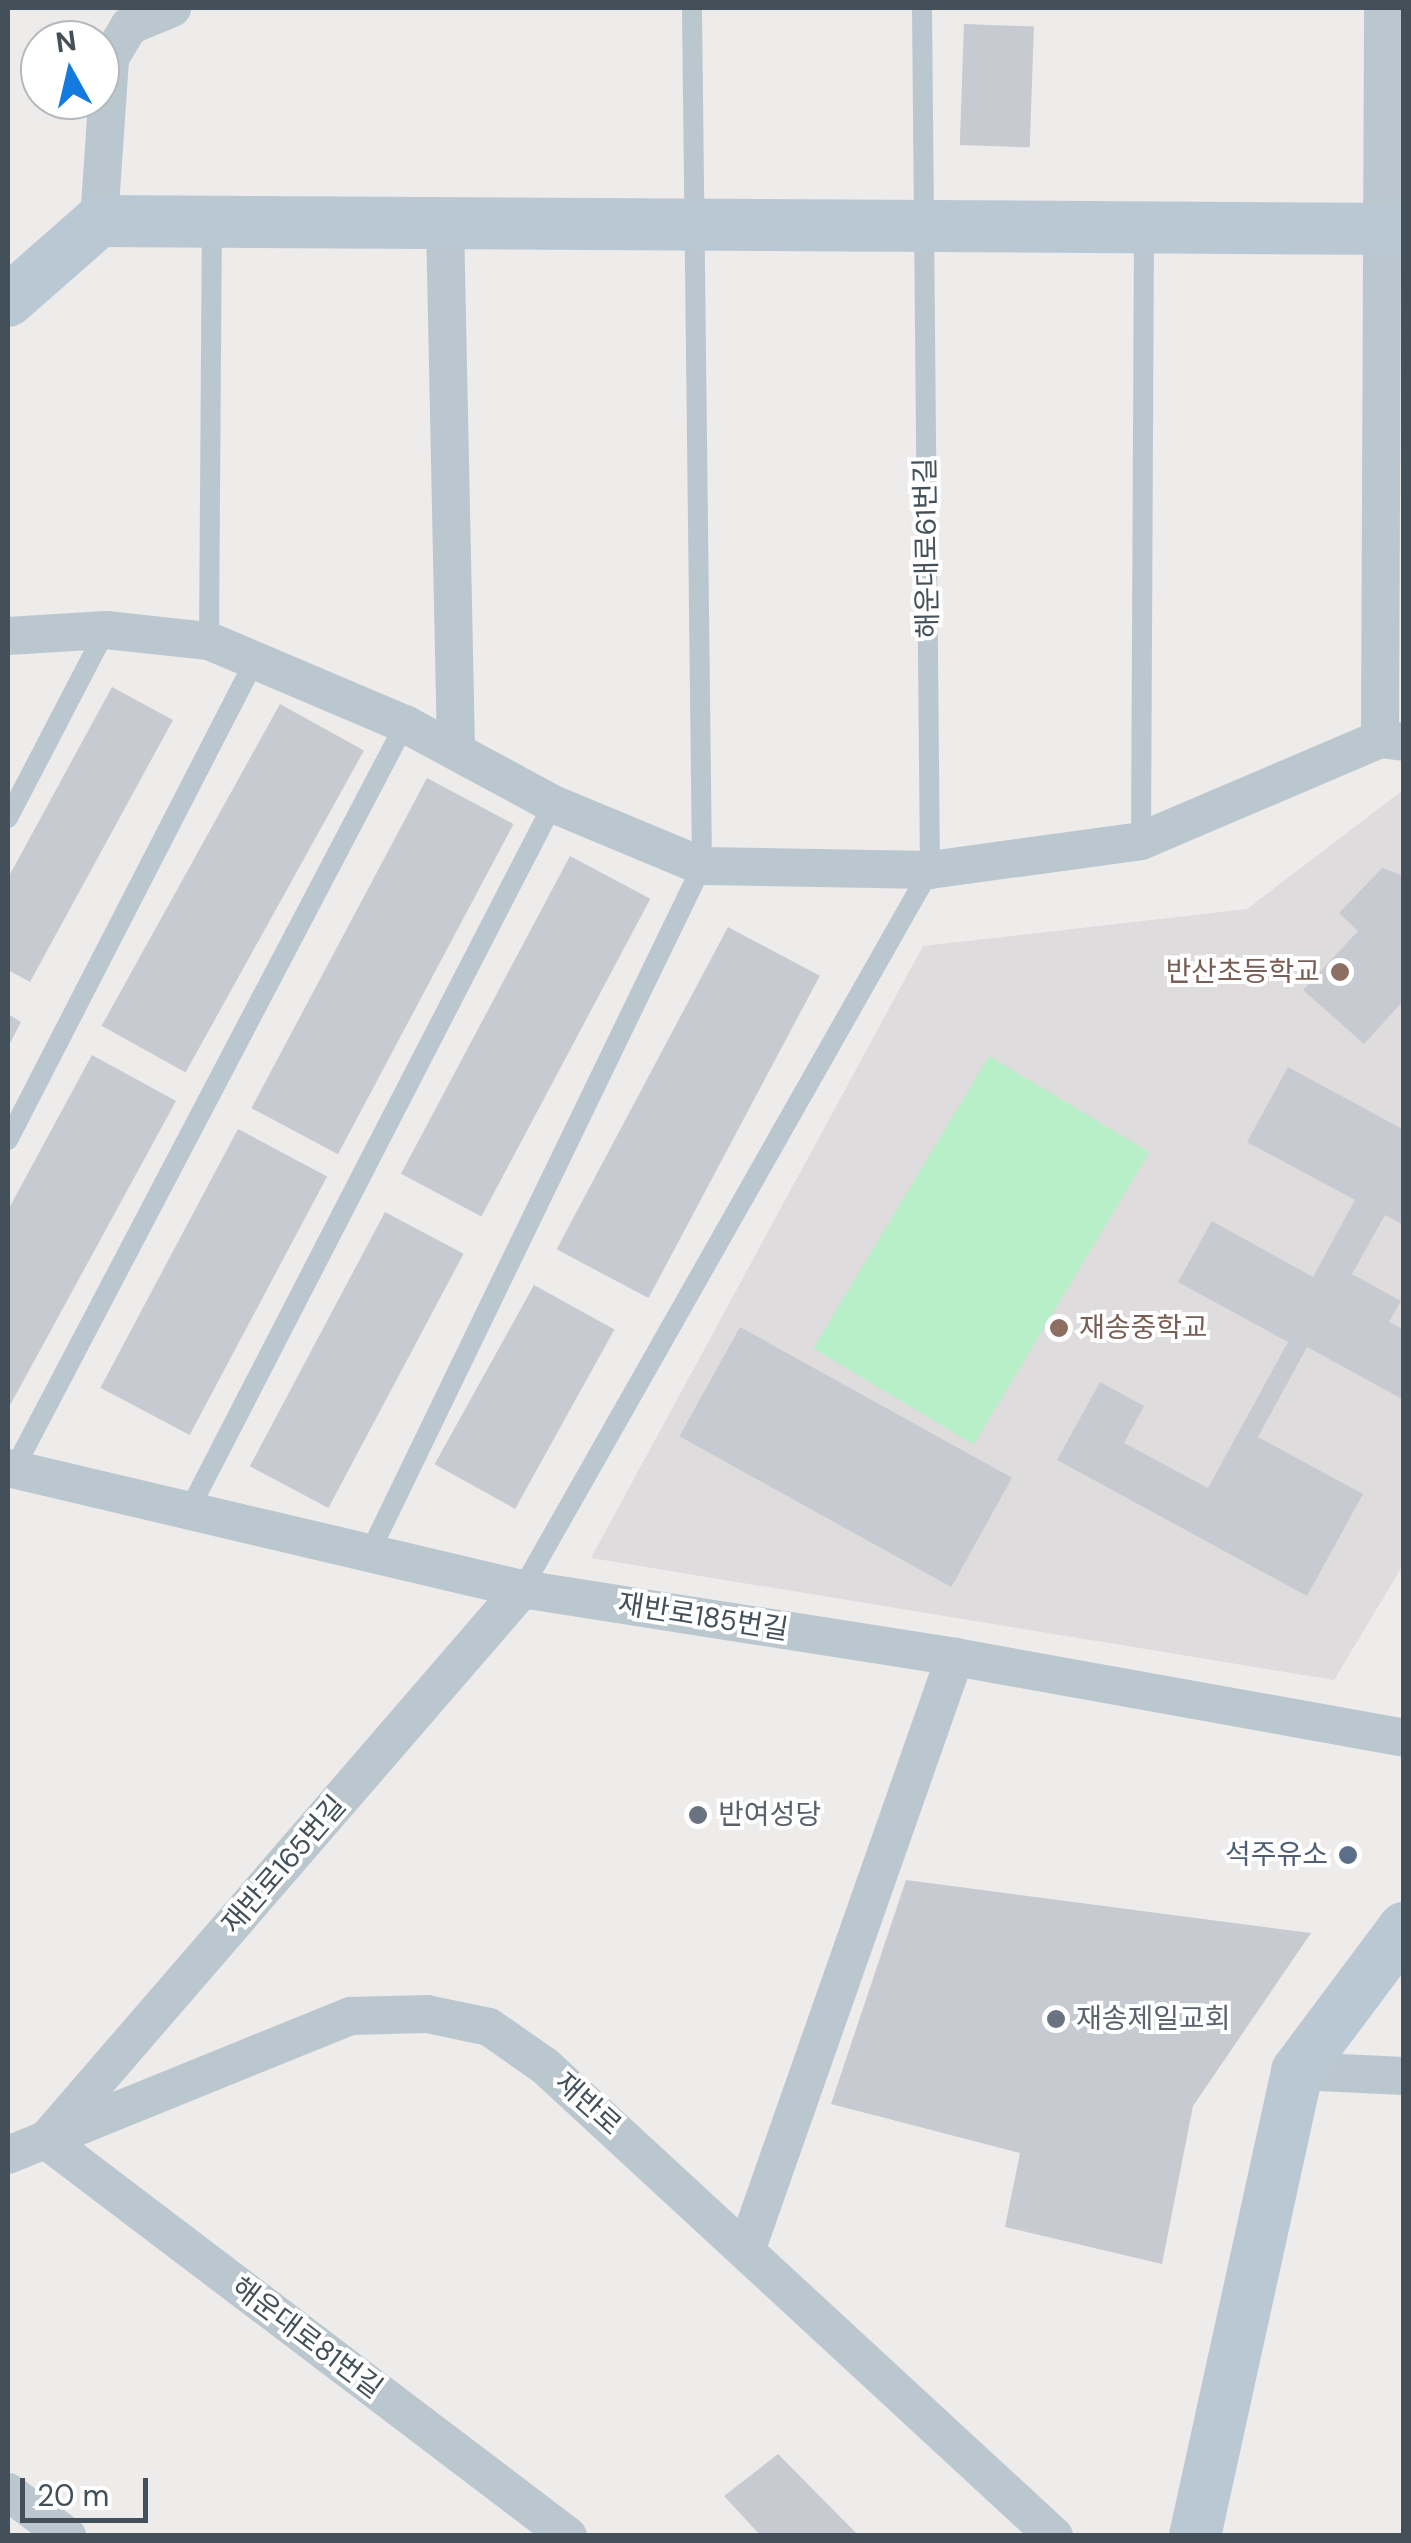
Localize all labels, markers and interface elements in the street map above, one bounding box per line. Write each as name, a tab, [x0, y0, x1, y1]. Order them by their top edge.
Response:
north arrow	[20, 20, 120, 120]
text: N	[53, 22, 79, 62]
street label: 해운대로61번길	[909, 457, 945, 639]
place label: 반산초등학교	[1165, 955, 1320, 989]
marker: 반산초등학교	[1329, 961, 1351, 983]
place label: 재송중학교	[1079, 1311, 1208, 1345]
marker: 재송중학교	[1048, 1317, 1070, 1339]
street label: 재반로185번길	[616, 1587, 790, 1647]
street label: 재반로165번길	[215, 1789, 353, 1941]
place label: 반여성당	[718, 1798, 821, 1832]
marker: 반여성당	[687, 1804, 709, 1826]
place label: 석주유소	[1225, 1838, 1328, 1872]
marker: 석주유소	[1337, 1844, 1359, 1866]
place label: 재송제일교회	[1076, 2002, 1231, 2036]
marker: 재송제일교회	[1045, 2008, 1067, 2030]
street label: 재반로	[548, 2066, 628, 2142]
street label: 해운대로81번길	[225, 2270, 389, 2406]
scale bar	[25, 2458, 152, 2520]
text: 20 m	[37, 2476, 109, 2515]

